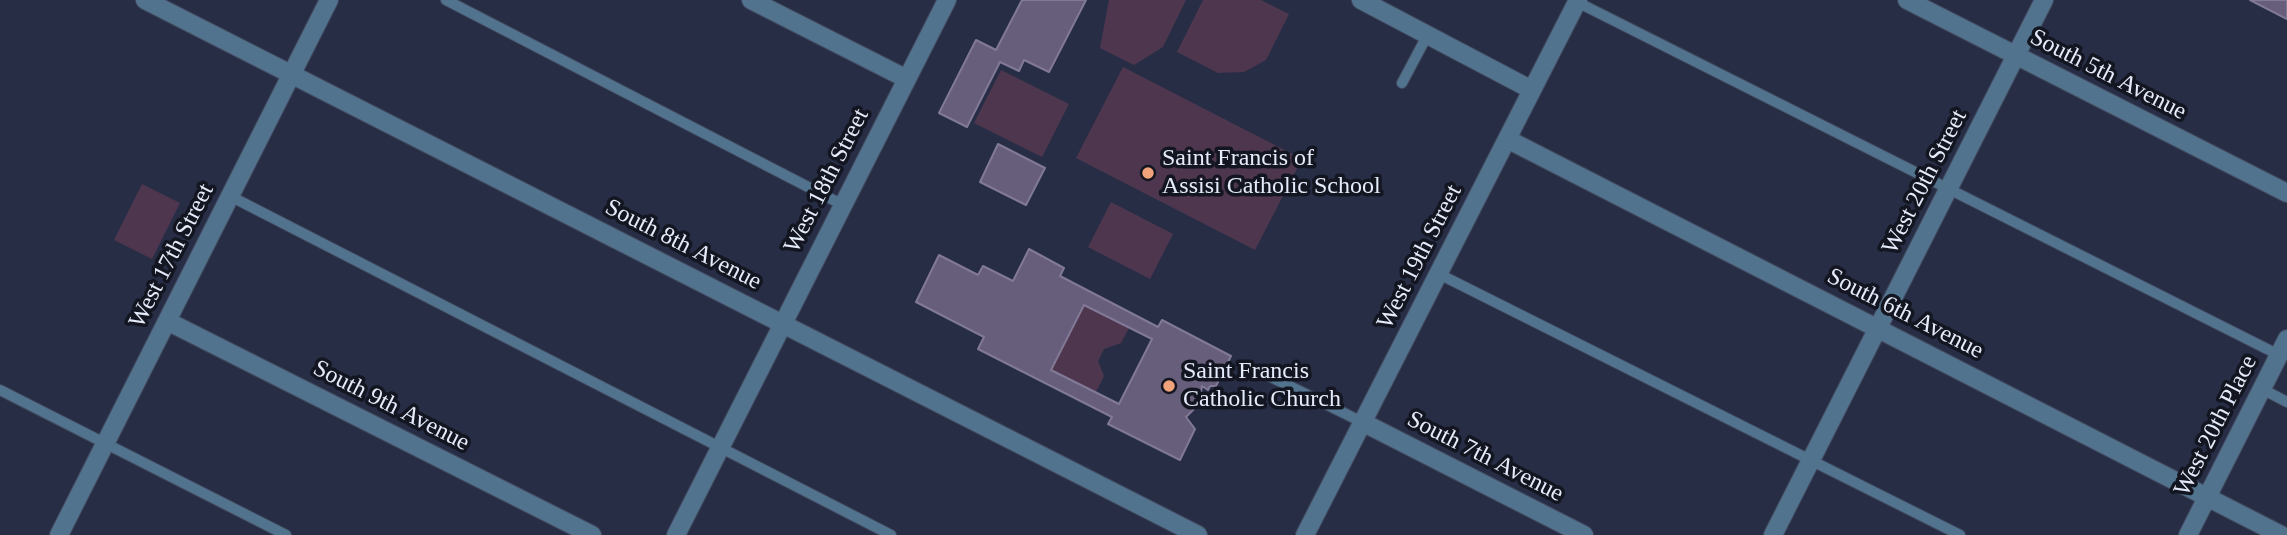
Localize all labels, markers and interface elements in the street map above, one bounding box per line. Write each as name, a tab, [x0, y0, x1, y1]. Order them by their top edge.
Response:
street label: South 5th Avenue	[2025, 23, 2191, 127]
street label: West 18th Street	[778, 104, 876, 258]
street label: West 20th Street	[1876, 105, 1974, 259]
place label: Saint Francis of Assisi Catholic School	[1162, 145, 1381, 201]
marker: Saint Francis of Assisi Catholic School	[1140, 165, 1156, 181]
street label: West 17th Street	[123, 179, 221, 333]
street label: West 19th Street	[1371, 180, 1469, 334]
street label: South 8th Avenue	[600, 193, 766, 297]
street label: South 6th Avenue	[1822, 262, 1988, 366]
street label: West 20th Place	[2168, 351, 2264, 501]
street label: South 9th Avenue	[308, 354, 474, 458]
place label: Saint Francis Catholic Church	[1183, 358, 1341, 414]
marker: Saint Francis Catholic Church	[1161, 378, 1177, 394]
street label: South 7th Avenue	[1402, 405, 1568, 509]

